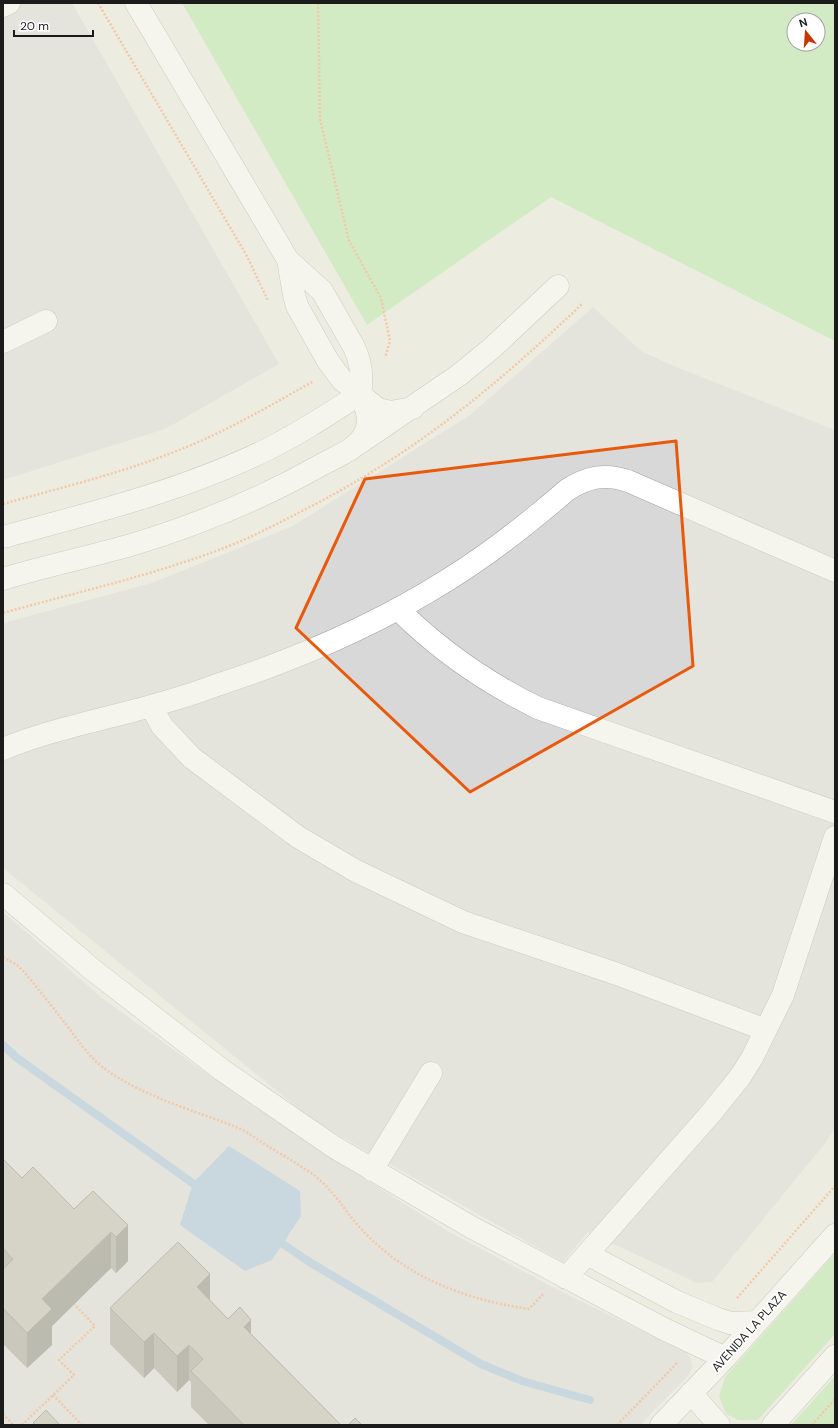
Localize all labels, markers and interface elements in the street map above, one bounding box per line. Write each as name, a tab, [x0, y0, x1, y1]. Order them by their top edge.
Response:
scale bar	[14, 12, 93, 38]
north arrow	[786, 12, 826, 52]
text: N	[797, 15, 809, 30]
text: 20 m	[20, 18, 49, 34]
street label: AVENIDA LA PLAZA	[708, 1287, 790, 1375]

